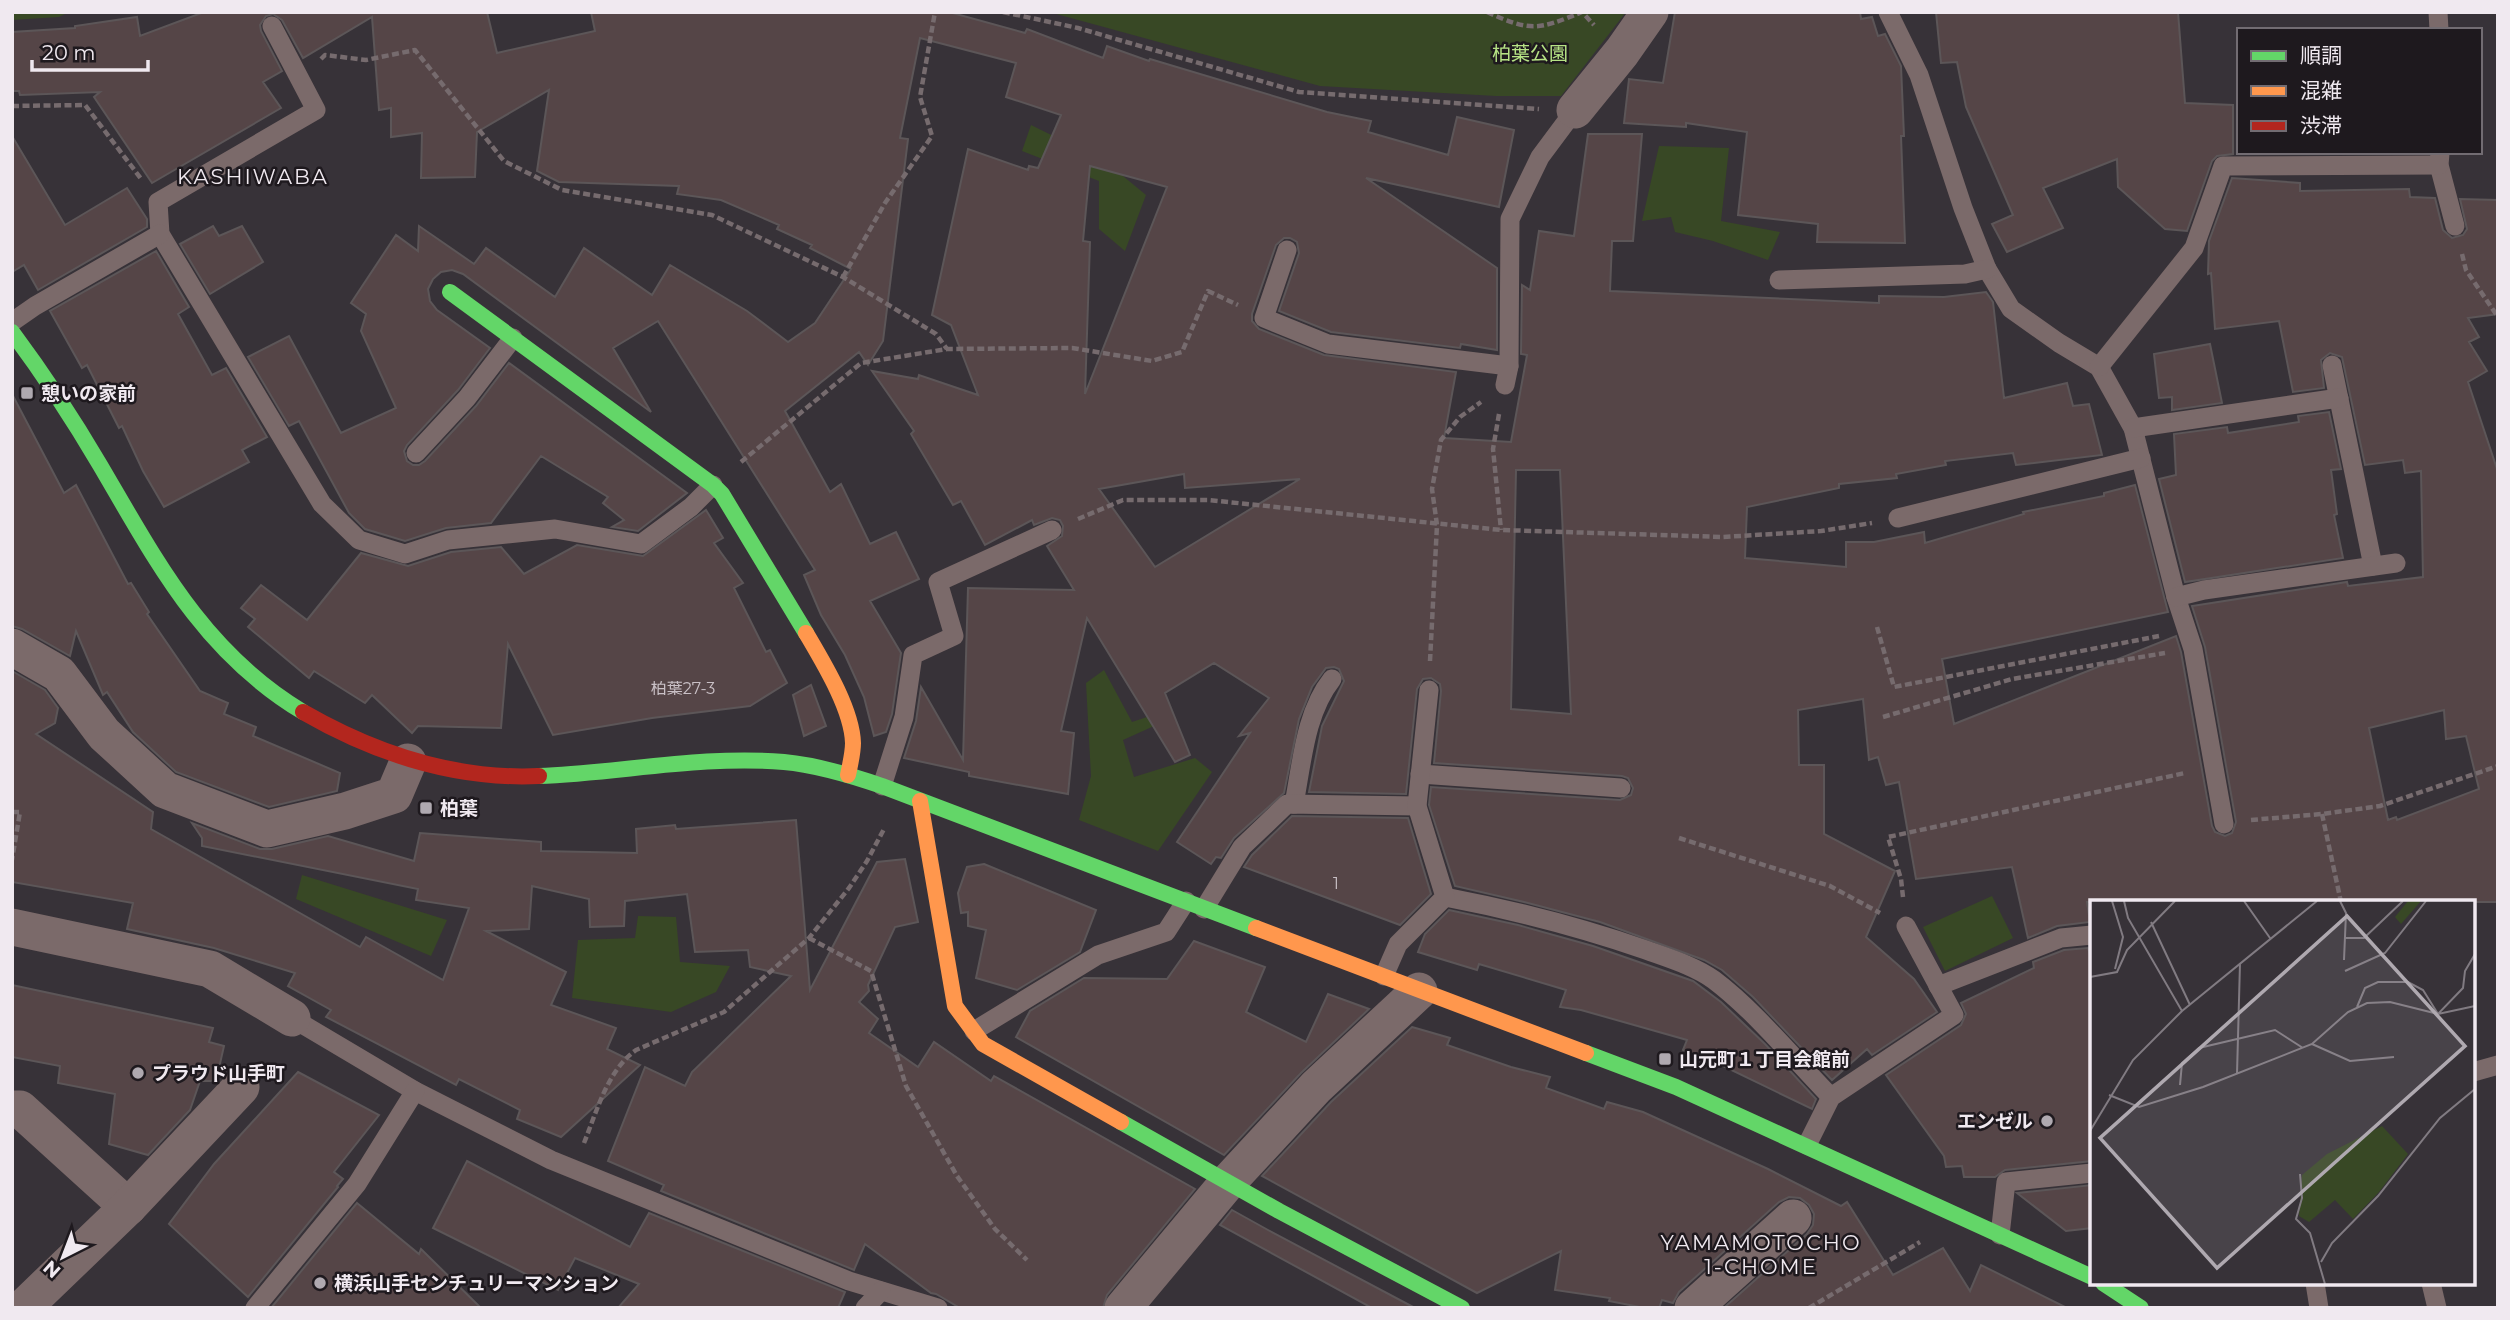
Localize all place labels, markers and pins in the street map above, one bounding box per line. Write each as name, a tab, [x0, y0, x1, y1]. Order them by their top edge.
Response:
place label: 憩いの家前	[41, 382, 136, 405]
marker: 憩いの家前	[19, 385, 35, 401]
place label: 柏葉	[440, 797, 478, 820]
marker: 柏葉	[418, 800, 434, 816]
place label: 山元町１丁目会館前	[1679, 1048, 1850, 1071]
marker: 山元町１丁目会館前	[1657, 1051, 1673, 1067]
place label: プラウド山手町	[152, 1062, 285, 1085]
marker: プラウド山手町	[130, 1065, 146, 1081]
place label: エンゼル	[1957, 1110, 2033, 1133]
marker: エンゼル	[2039, 1113, 2055, 1129]
place label: 横浜山手センチュリーマンション	[334, 1272, 619, 1295]
marker: 横浜山手センチュリーマンション	[312, 1275, 328, 1291]

